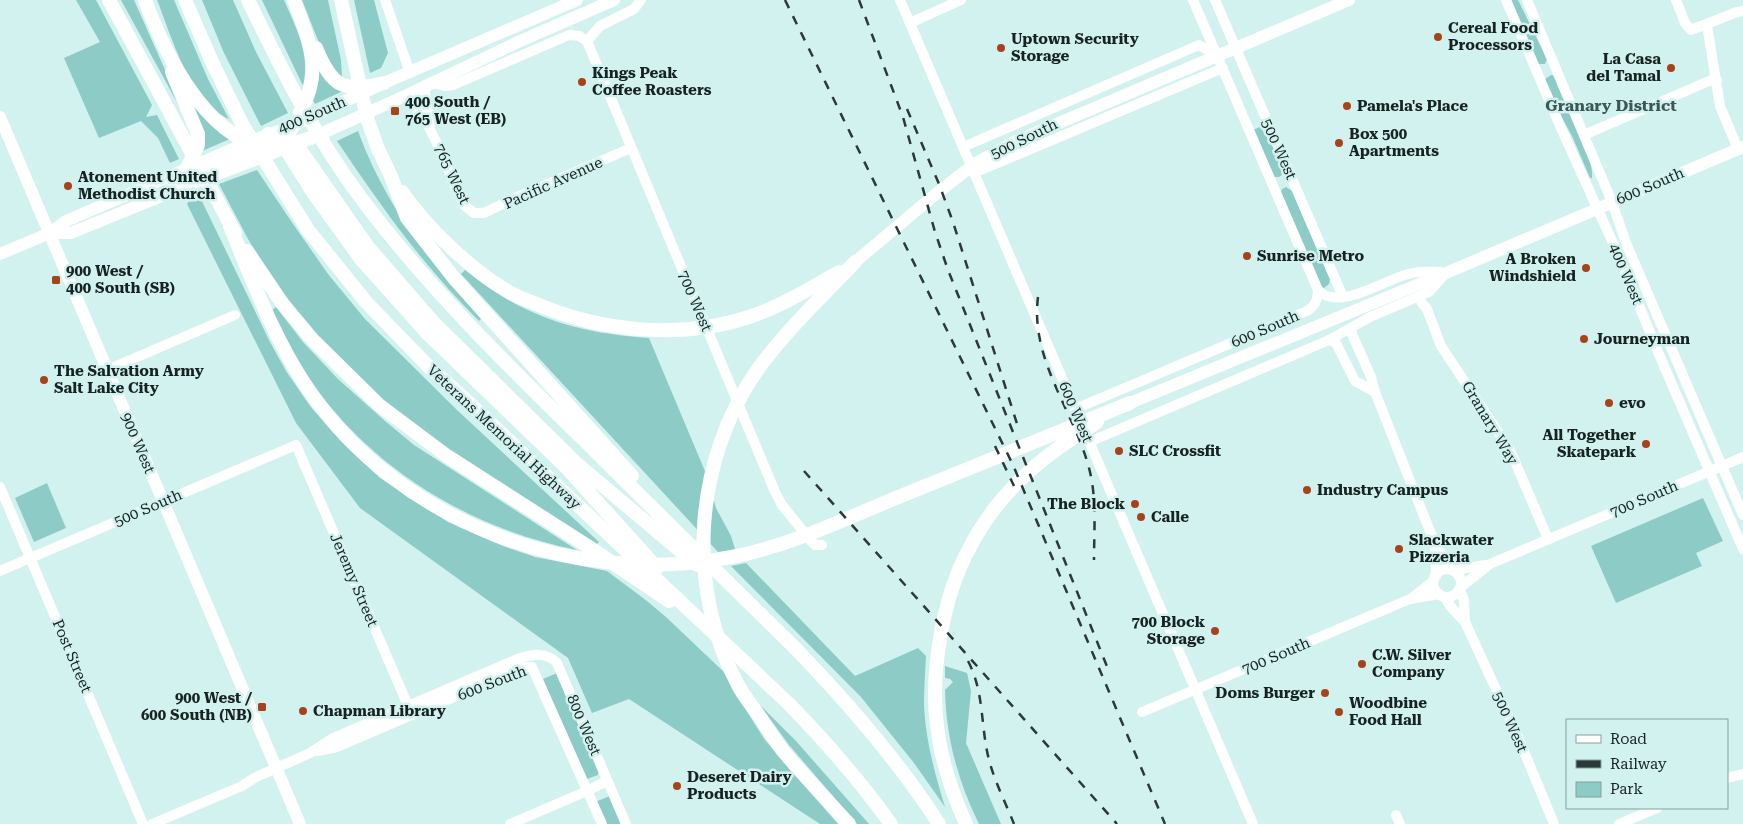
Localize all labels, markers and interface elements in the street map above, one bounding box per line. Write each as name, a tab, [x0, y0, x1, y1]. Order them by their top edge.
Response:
place label: Cereal Food Processors	[1448, 19, 1538, 54]
place label: Uptown Security Storage	[1011, 30, 1139, 65]
marker: Cereal Food Processors	[1432, 31, 1444, 43]
marker: Uptown Security Storage	[995, 42, 1007, 54]
place label: La Casa del Tamal	[1586, 50, 1661, 85]
marker: La Casa del Tamal	[1665, 62, 1677, 74]
place label: Kings Peak Coffee Roasters	[592, 64, 712, 99]
marker: Kings Peak Coffee Roasters	[576, 76, 588, 88]
street label: 400 South	[275, 92, 349, 137]
place label: 400 South / 765 West (EB)	[405, 93, 506, 128]
district label: Granary District	[1545, 96, 1677, 115]
place label: Pamela's Place	[1357, 97, 1468, 115]
marker: Pamela's Place	[1341, 100, 1353, 112]
marker: 400 South / 765 West (EB)	[389, 105, 401, 117]
street label: 500 South	[988, 115, 1061, 163]
street label: 500 West	[1258, 116, 1301, 183]
place label: Box 500 Apartments	[1349, 125, 1439, 160]
marker: Box 500 Apartments	[1333, 137, 1345, 149]
street label: 765 West	[430, 141, 474, 207]
street label: Pacific Avenue	[501, 153, 605, 213]
street label: 600 South	[1613, 163, 1687, 208]
place label: Atonement United Methodist Church	[78, 168, 217, 203]
marker: Atonement United Methodist Church	[62, 180, 74, 192]
street label: 400 West	[1605, 241, 1647, 308]
place label: Sunrise Metro	[1257, 247, 1365, 265]
marker: Sunrise Metro	[1241, 250, 1253, 262]
place label: A Broken Windshield	[1489, 250, 1576, 285]
place label: 900 West / 400 South (SB)	[66, 262, 175, 297]
marker: A Broken Windshield	[1580, 262, 1592, 274]
street label: 700 West	[674, 268, 716, 335]
marker: 900 West / 400 South (SB)	[50, 274, 62, 286]
street label: 600 South	[1228, 306, 1302, 351]
place label: Journeyman	[1594, 330, 1690, 348]
marker: Journeyman	[1578, 333, 1590, 345]
street label: Veterans Memorial Highway	[424, 361, 585, 513]
place label: The Salvation Army Salt Lake City	[54, 362, 204, 397]
marker: The Salvation Army Salt Lake City	[38, 374, 50, 386]
street label: Granary Way	[1458, 378, 1522, 468]
street label: 600 West	[1055, 379, 1097, 446]
place label: evo	[1619, 394, 1646, 412]
marker: evo	[1603, 397, 1615, 409]
street label: 900 West	[117, 410, 159, 477]
place label: All Together Skatepark	[1542, 426, 1637, 461]
marker: All Together Skatepark	[1640, 438, 1652, 450]
place label: SLC Crossfit	[1129, 442, 1221, 460]
marker: SLC Crossfit	[1113, 445, 1125, 457]
street label: 700 South	[1607, 476, 1681, 521]
place label: Industry Campus	[1317, 481, 1448, 499]
marker: Industry Campus	[1301, 484, 1313, 496]
street label: 500 South	[111, 485, 185, 530]
place label: The Block	[1047, 495, 1126, 513]
marker: The Block	[1129, 498, 1141, 510]
place label: Calle	[1151, 508, 1189, 526]
marker: Calle	[1135, 511, 1147, 523]
street label: Jeremy Street	[326, 530, 382, 630]
place label: Slackwater Pizzeria	[1409, 531, 1494, 566]
marker: Slackwater Pizzeria	[1393, 543, 1405, 555]
place label: 700 Block Storage	[1132, 613, 1206, 648]
street label: Post Street	[48, 617, 96, 696]
marker: 700 Block Storage	[1209, 625, 1221, 637]
street label: 700 South	[1239, 633, 1313, 678]
place label: C.W. Silver Company	[1372, 646, 1452, 681]
marker: C.W. Silver Company	[1356, 658, 1368, 670]
street label: 600 South	[455, 662, 529, 704]
place label: Doms Burger	[1215, 684, 1315, 702]
marker: Doms Burger	[1319, 687, 1331, 699]
place label: 900 West / 600 South (NB)	[141, 689, 253, 724]
street label: 500 West	[1489, 689, 1532, 756]
street label: 800 West	[563, 692, 605, 759]
place label: Woodbine Food Hall	[1349, 694, 1427, 729]
marker: 900 West / 600 South (NB)	[256, 701, 268, 713]
place label: Chapman Library	[313, 702, 446, 720]
marker: Chapman Library	[297, 705, 309, 717]
marker: Woodbine Food Hall	[1333, 706, 1345, 718]
legend	[1566, 719, 1728, 809]
text: Road	[1610, 730, 1647, 748]
text: Railway	[1610, 755, 1667, 773]
place label: Deseret Dairy Products	[687, 768, 792, 803]
marker: Deseret Dairy Products	[671, 780, 683, 792]
text: Park	[1610, 780, 1644, 798]

